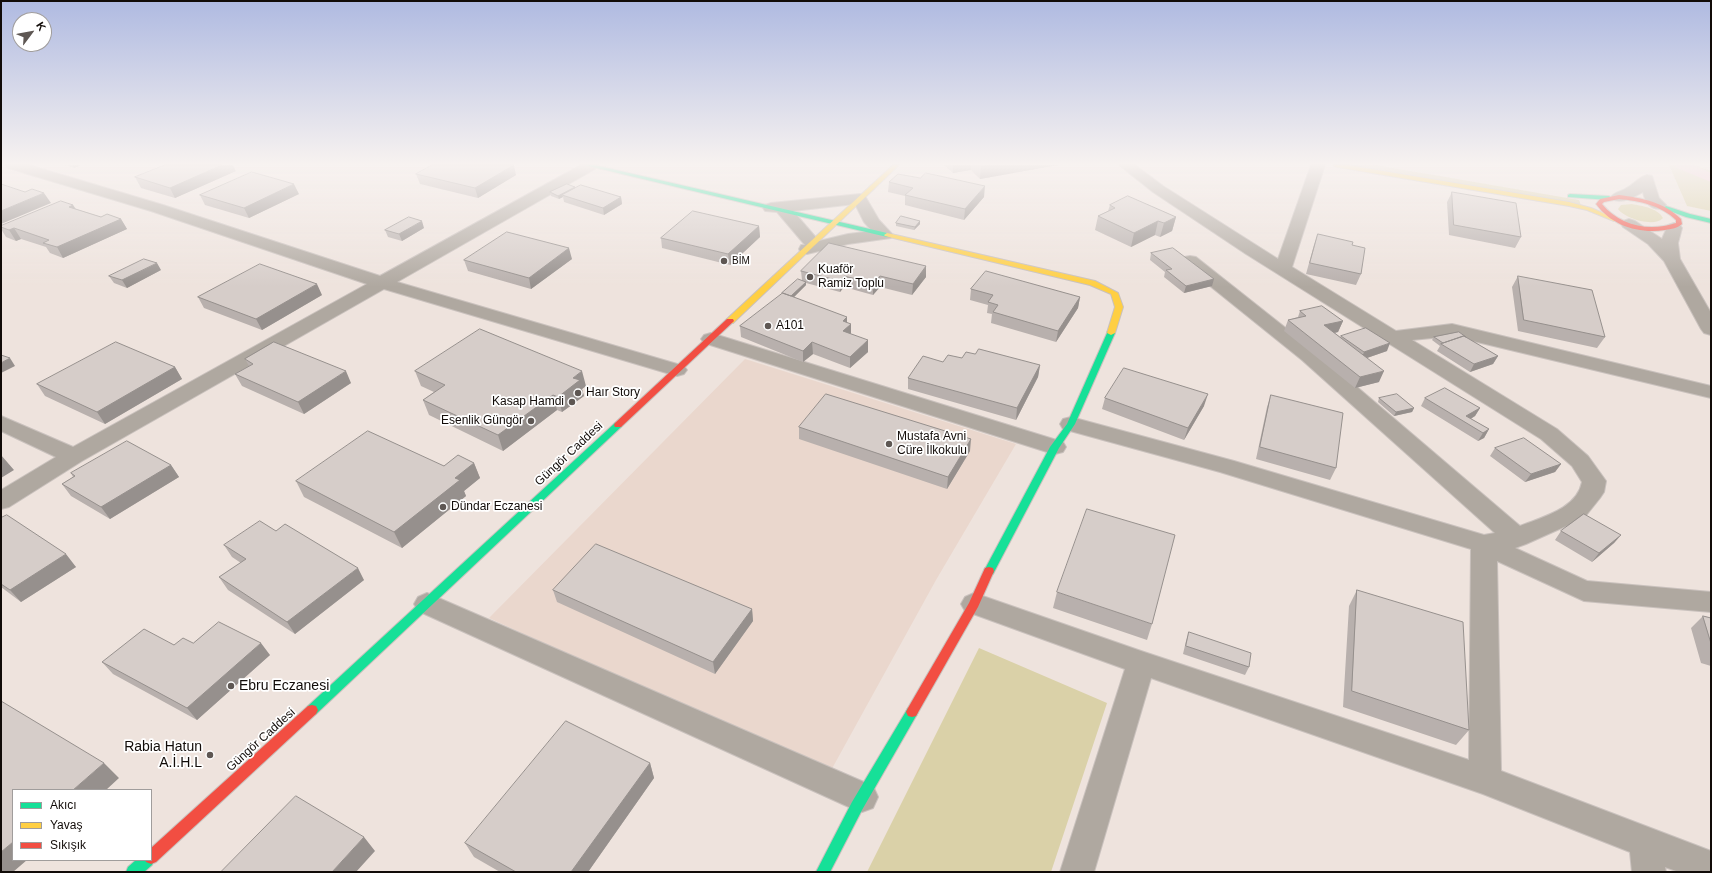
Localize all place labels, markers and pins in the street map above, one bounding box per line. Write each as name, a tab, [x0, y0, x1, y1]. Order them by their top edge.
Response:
place label: BİM	[732, 255, 750, 267]
marker: BİM	[719, 256, 729, 266]
place label: Kuaför Ramiz Toplu	[818, 263, 884, 291]
marker: Kuaför Ramiz Toplu	[805, 272, 815, 282]
place label: A101	[776, 319, 804, 333]
marker: A101	[763, 321, 773, 331]
place label: Haır Story	[586, 386, 640, 400]
marker: Haır Story	[573, 388, 583, 398]
place label: Kasap Hamdi	[492, 395, 564, 409]
marker: Kasap Hamdi	[567, 397, 577, 407]
place label: Esenlik Güngör	[441, 414, 523, 428]
marker: Esenlik Güngör	[526, 416, 536, 426]
place label: Mustafa Avni Cüre İlkokulu	[897, 430, 967, 458]
marker: Mustafa Avni Cüre İlkokulu	[884, 439, 894, 449]
place label: Dündar Eczanesi	[451, 500, 542, 514]
marker: Dündar Eczanesi	[438, 502, 448, 512]
place label: Ebru Eczanesi	[239, 678, 329, 694]
marker: Ebru Eczanesi	[226, 681, 236, 691]
place label: Rabia Hatun A.İ.H.L	[124, 739, 202, 772]
marker: Rabia Hatun A.İ.H.L	[205, 750, 215, 760]

